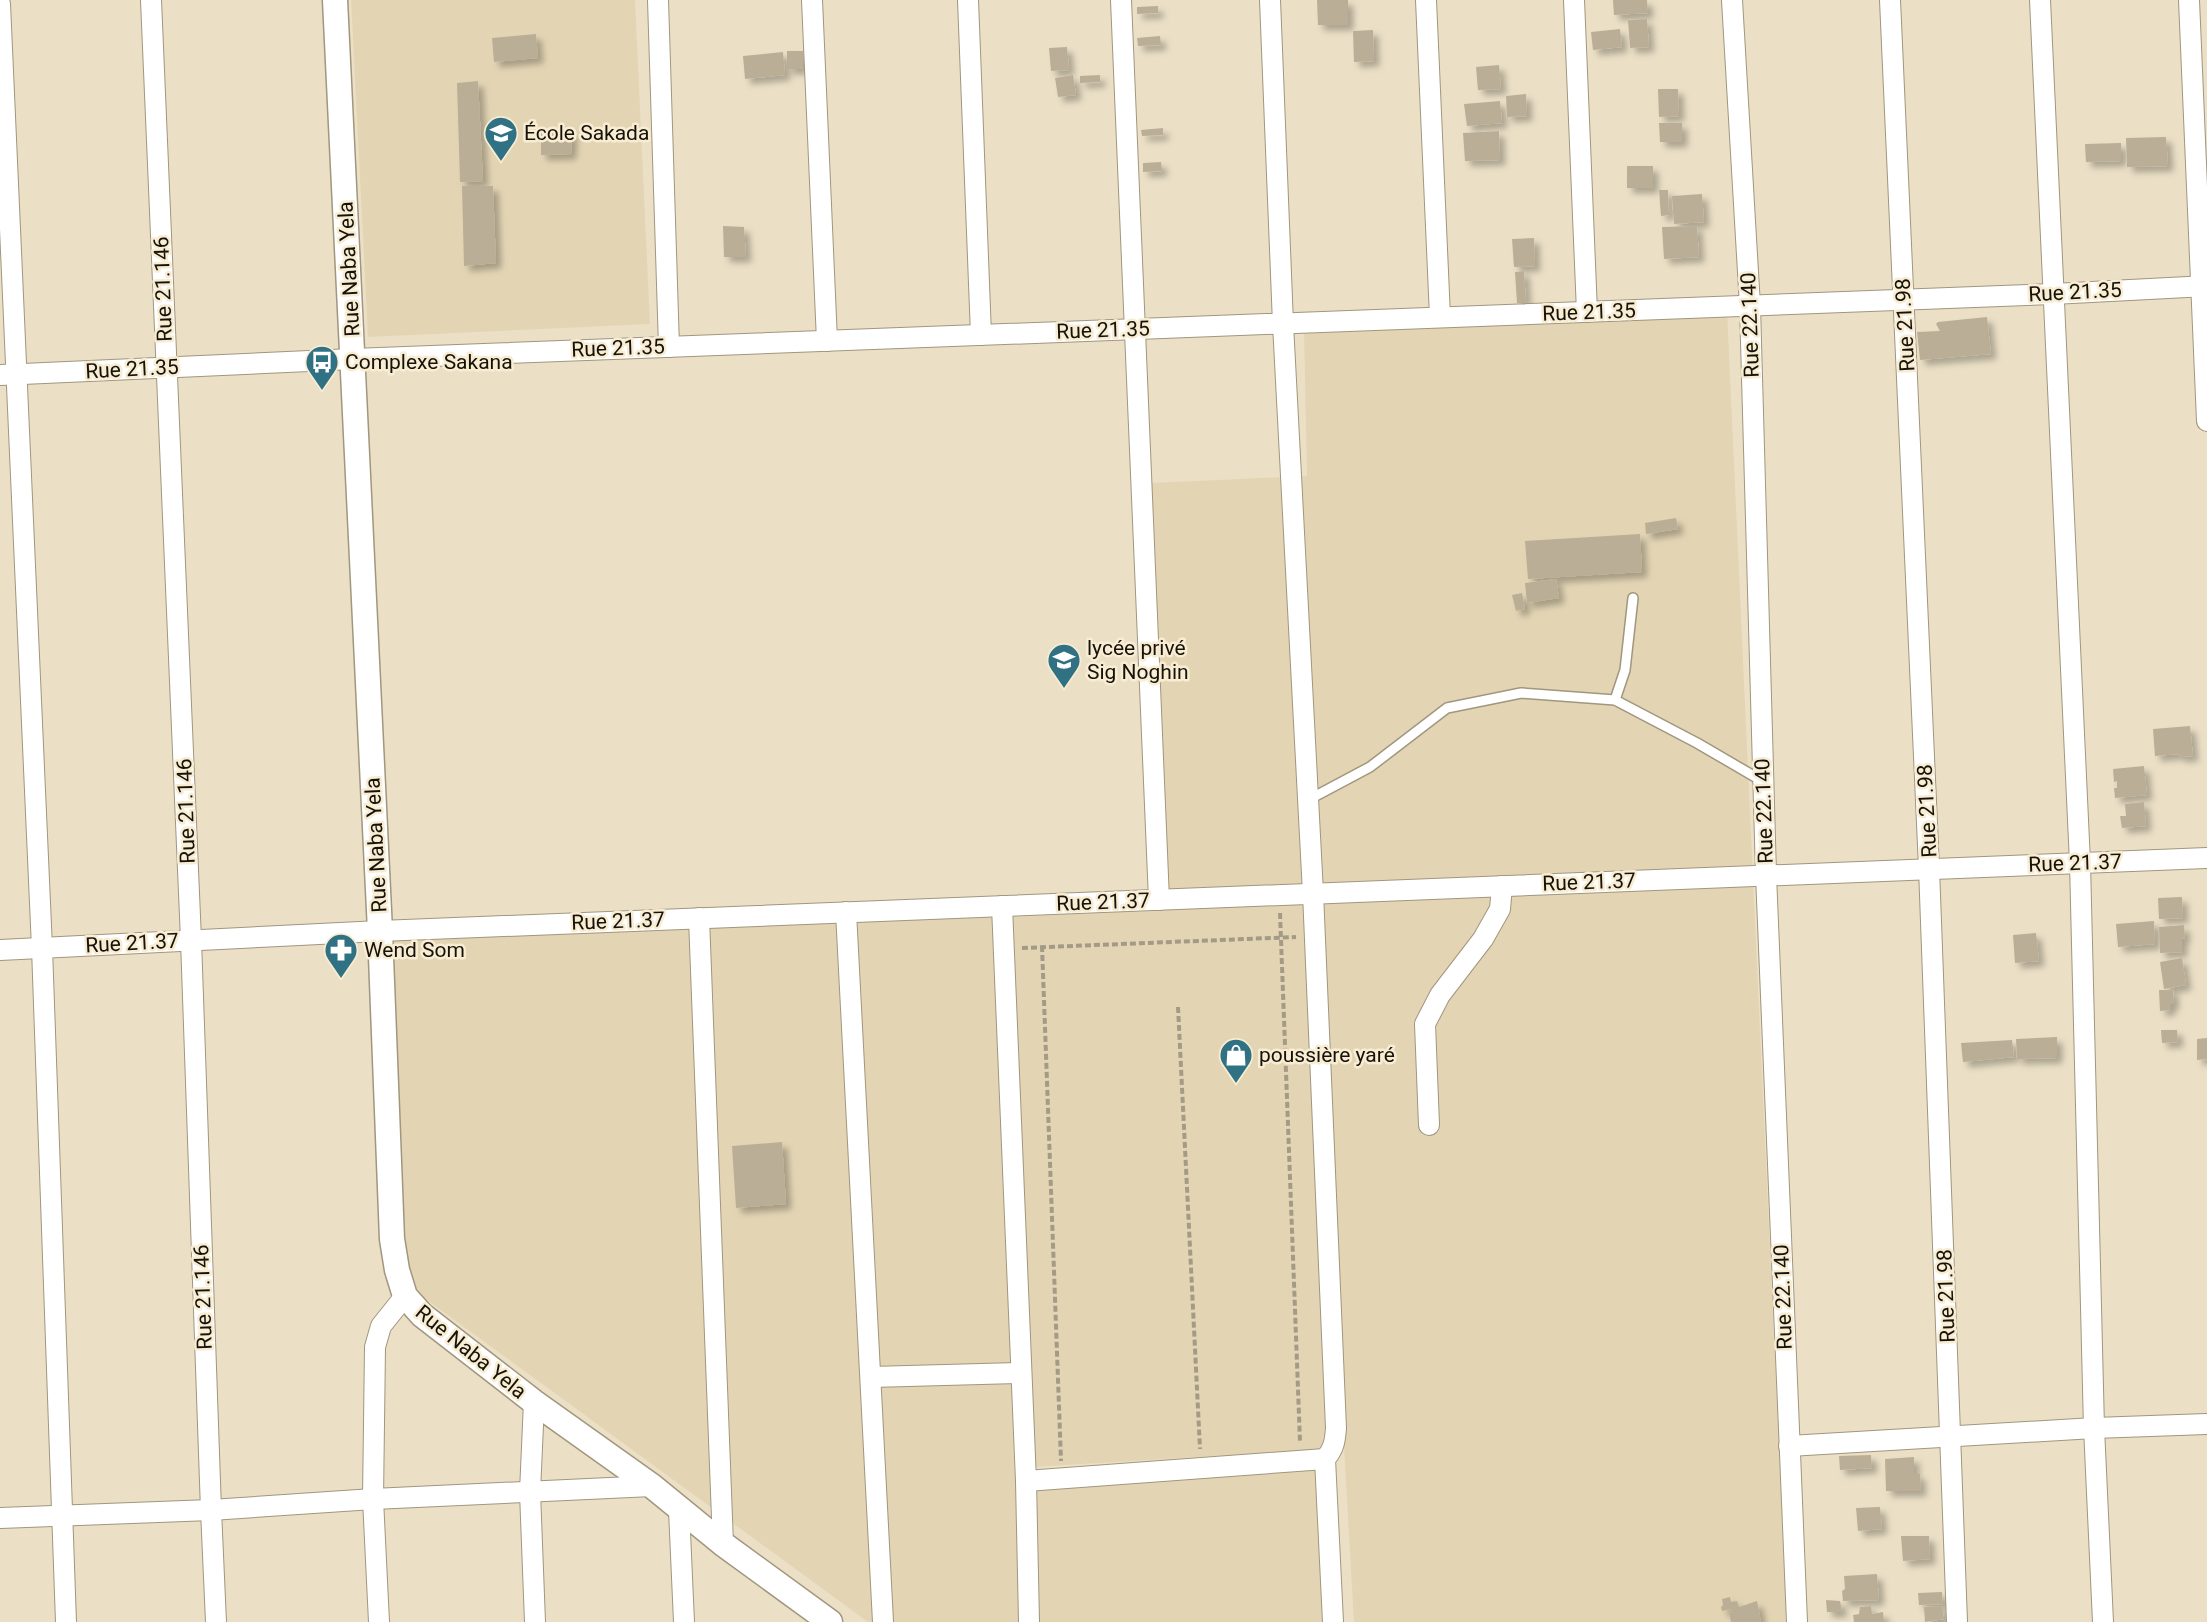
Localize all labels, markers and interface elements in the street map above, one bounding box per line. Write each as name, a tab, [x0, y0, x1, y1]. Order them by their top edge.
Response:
school or university icon: École Sakada	[483, 115, 519, 162]
place label: École Sakada	[524, 121, 649, 145]
street label: Rue Naba Yela	[333, 201, 365, 337]
street label: Rue 21.146	[149, 236, 177, 342]
street label: Rue 22.140	[1736, 272, 1764, 378]
street label: Rue 21.98	[1891, 278, 1919, 372]
street label: Rue 21.35	[2028, 278, 2122, 306]
street label: Rue 21.35	[1542, 298, 1636, 326]
street label: Rue 21.35	[1056, 316, 1150, 344]
street label: Rue 21.35	[571, 334, 665, 362]
bus stop icon: Complexe Sakana	[304, 344, 340, 391]
place label: Complexe Sakana	[345, 350, 513, 374]
street label: Rue 21.35	[85, 355, 179, 383]
place label: lycée privé Sig Noghin	[1087, 636, 1189, 684]
school or university icon: lycée privé Sig Noghin	[1046, 642, 1082, 689]
street label: Rue 21.146	[172, 758, 200, 864]
street label: Rue 22.140	[1750, 758, 1778, 864]
street label: Rue 21.98	[1913, 764, 1941, 858]
street label: Rue Naba Yela	[360, 777, 392, 913]
street label: Rue 21.37	[2028, 849, 2122, 877]
street label: Rue 21.37	[1542, 868, 1636, 896]
street label: Rue 21.37	[1056, 888, 1150, 916]
street label: Rue 21.37	[571, 907, 665, 935]
street label: Rue 21.37	[85, 929, 179, 957]
pharmacy icon: Wend Som	[323, 932, 359, 979]
place label: Wend Som	[364, 938, 465, 962]
shop icon: poussière yaré	[1218, 1037, 1254, 1084]
place label: poussière yaré	[1259, 1043, 1395, 1067]
street label: Rue 21.146	[189, 1244, 217, 1350]
street label: Rue 22.140	[1769, 1244, 1797, 1350]
street label: Rue 21.98	[1932, 1249, 1960, 1343]
street label: Rue Naba Yela	[411, 1300, 531, 1404]

